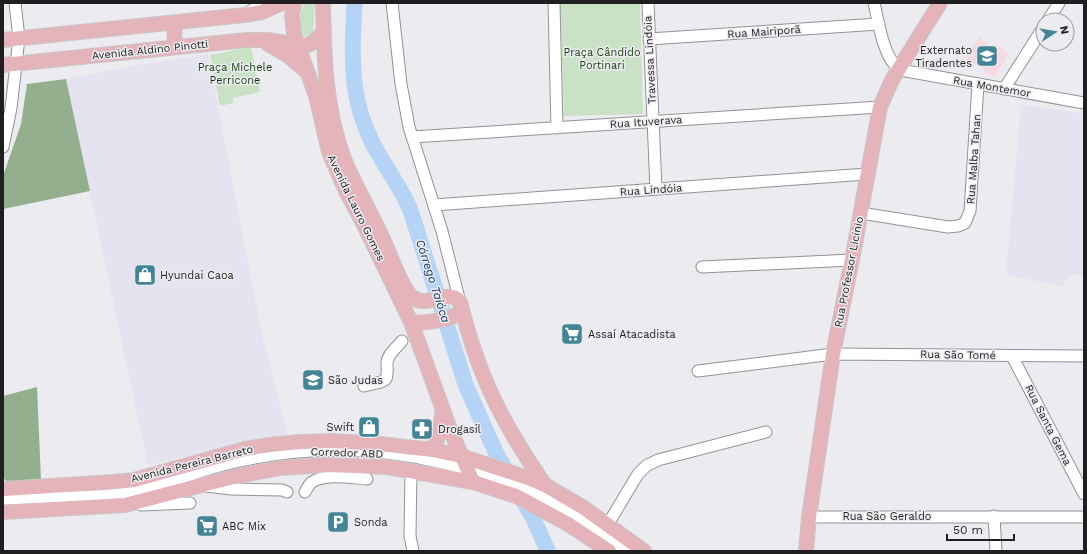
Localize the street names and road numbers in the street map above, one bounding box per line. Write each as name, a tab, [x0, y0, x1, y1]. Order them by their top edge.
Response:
street label: Travessa Lindóia	[641, 15, 659, 105]
street label: Rua Mairiporã	[727, 23, 801, 41]
street label: Avenida Aldino Pinotti	[91, 37, 209, 63]
street label: Rua Montemor	[952, 74, 1032, 100]
street label: Rua Ituverava	[609, 113, 683, 131]
street label: Rua Malba Tahan	[964, 113, 984, 205]
street label: Avenida Lauro Gomes	[325, 153, 388, 264]
street label: Rua Lindóia	[619, 181, 683, 199]
street label: Rua Professor Licínio	[832, 215, 866, 329]
street label: Rua São Tomé	[920, 348, 996, 362]
street label: Rua Santa Gema	[1022, 382, 1074, 468]
street label: Avenida Pereira Barreto	[130, 443, 254, 485]
street label: Corredor ABD	[310, 445, 384, 461]
street label: Rua São Geraldo	[843, 510, 931, 523]

